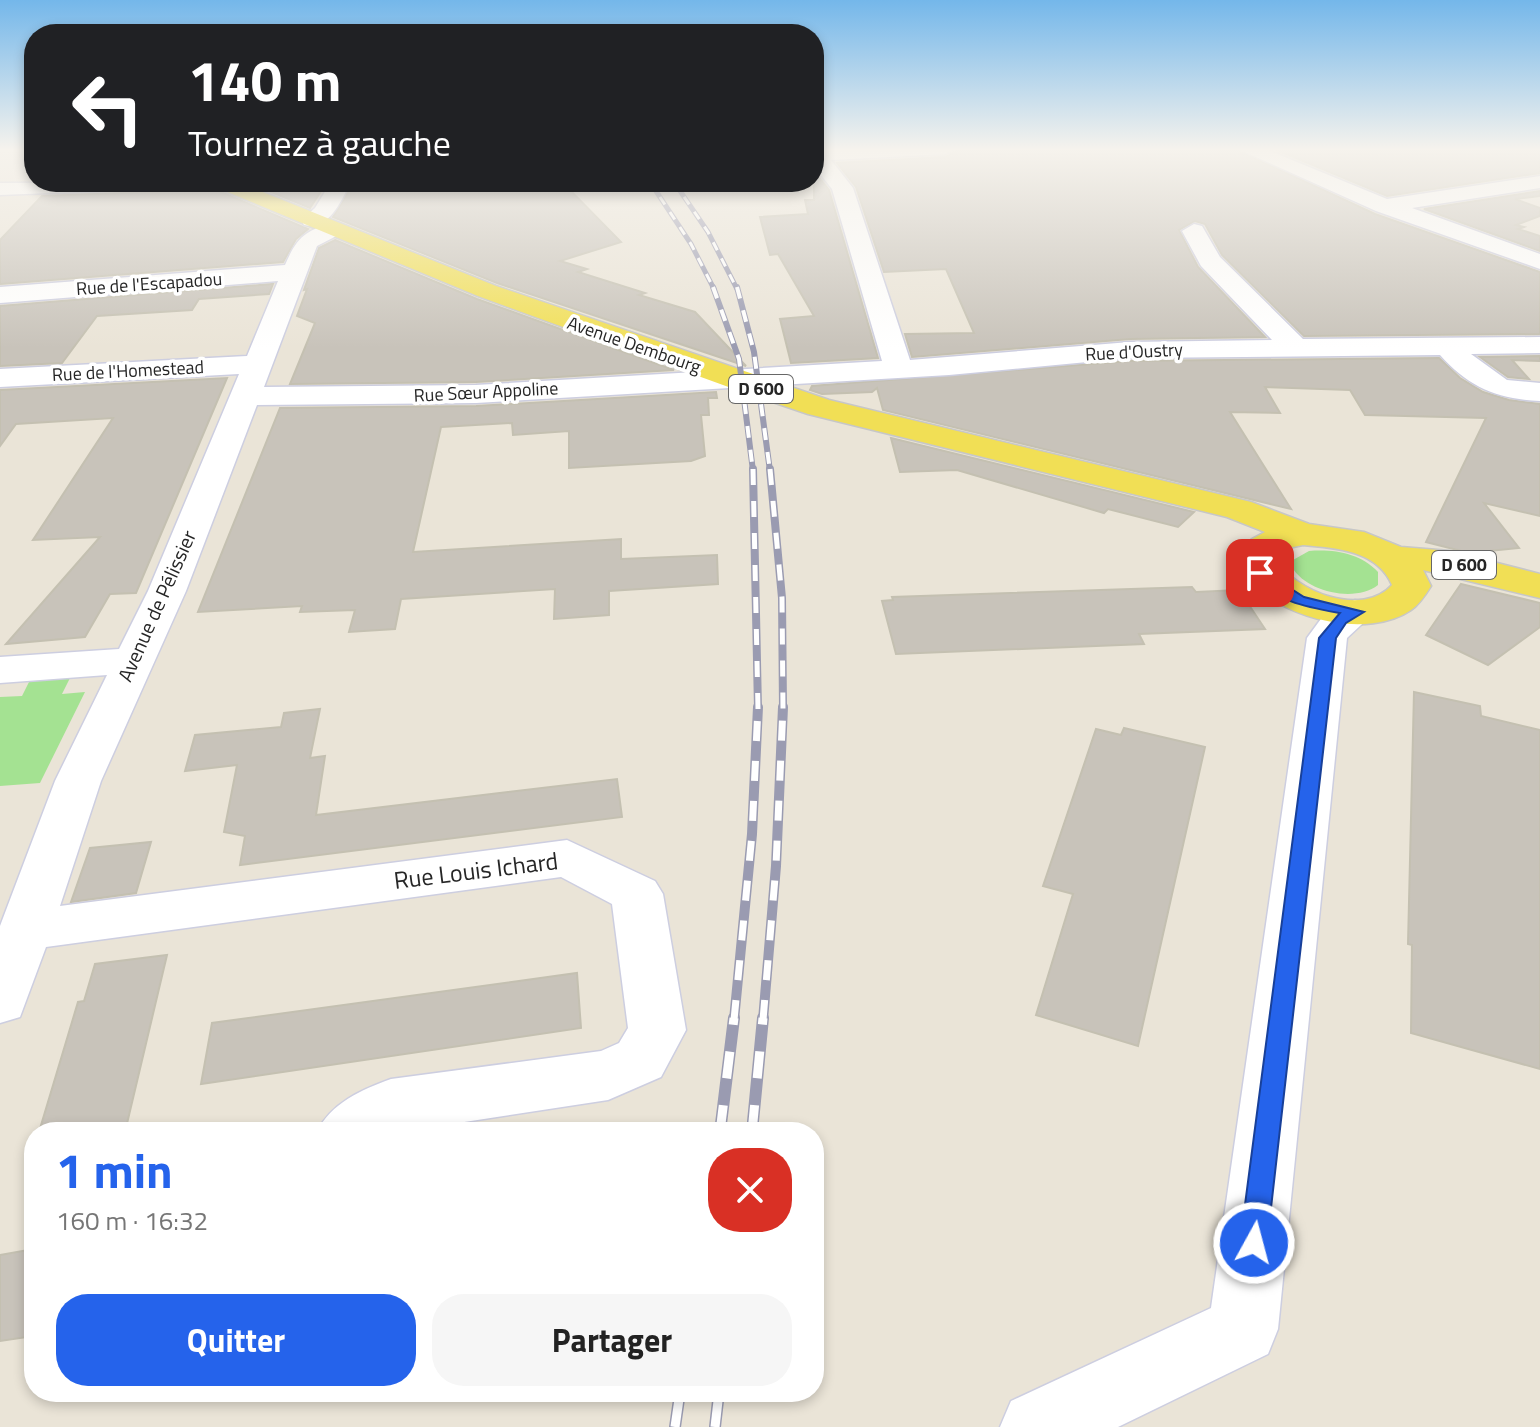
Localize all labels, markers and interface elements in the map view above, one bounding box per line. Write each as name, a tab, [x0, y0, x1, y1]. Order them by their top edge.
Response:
text: 140 m	[188, 38, 341, 123]
icon: left	[56, 56, 160, 160]
text: Tournez à gauche	[188, 115, 451, 170]
street label: Rue de l'Escapadou	[75, 265, 223, 302]
street label: Avenue Dembourg	[564, 309, 705, 380]
street label: Rue d'Oustry	[1084, 335, 1184, 368]
street label: Rue de l'Homestead	[51, 353, 205, 388]
street label: Rue Sœur Appoline	[413, 374, 559, 409]
road number: D 600	[729, 375, 793, 403]
street label: Avenue de Pélissier	[109, 525, 204, 687]
pin	[1226, 539, 1294, 607]
icon: arrive	[1238, 551, 1282, 595]
road number: D 600	[1432, 551, 1496, 579]
street label: Rue Louis Ichard	[392, 842, 560, 898]
text: 1 min	[56, 1134, 173, 1207]
button: close	[708, 1148, 792, 1232]
text: 160 m · 16:32	[56, 1201, 208, 1240]
position arrow	[1212, 1201, 1296, 1285]
button: Quitter	[56, 1294, 416, 1386]
button: Partager	[432, 1294, 792, 1386]

